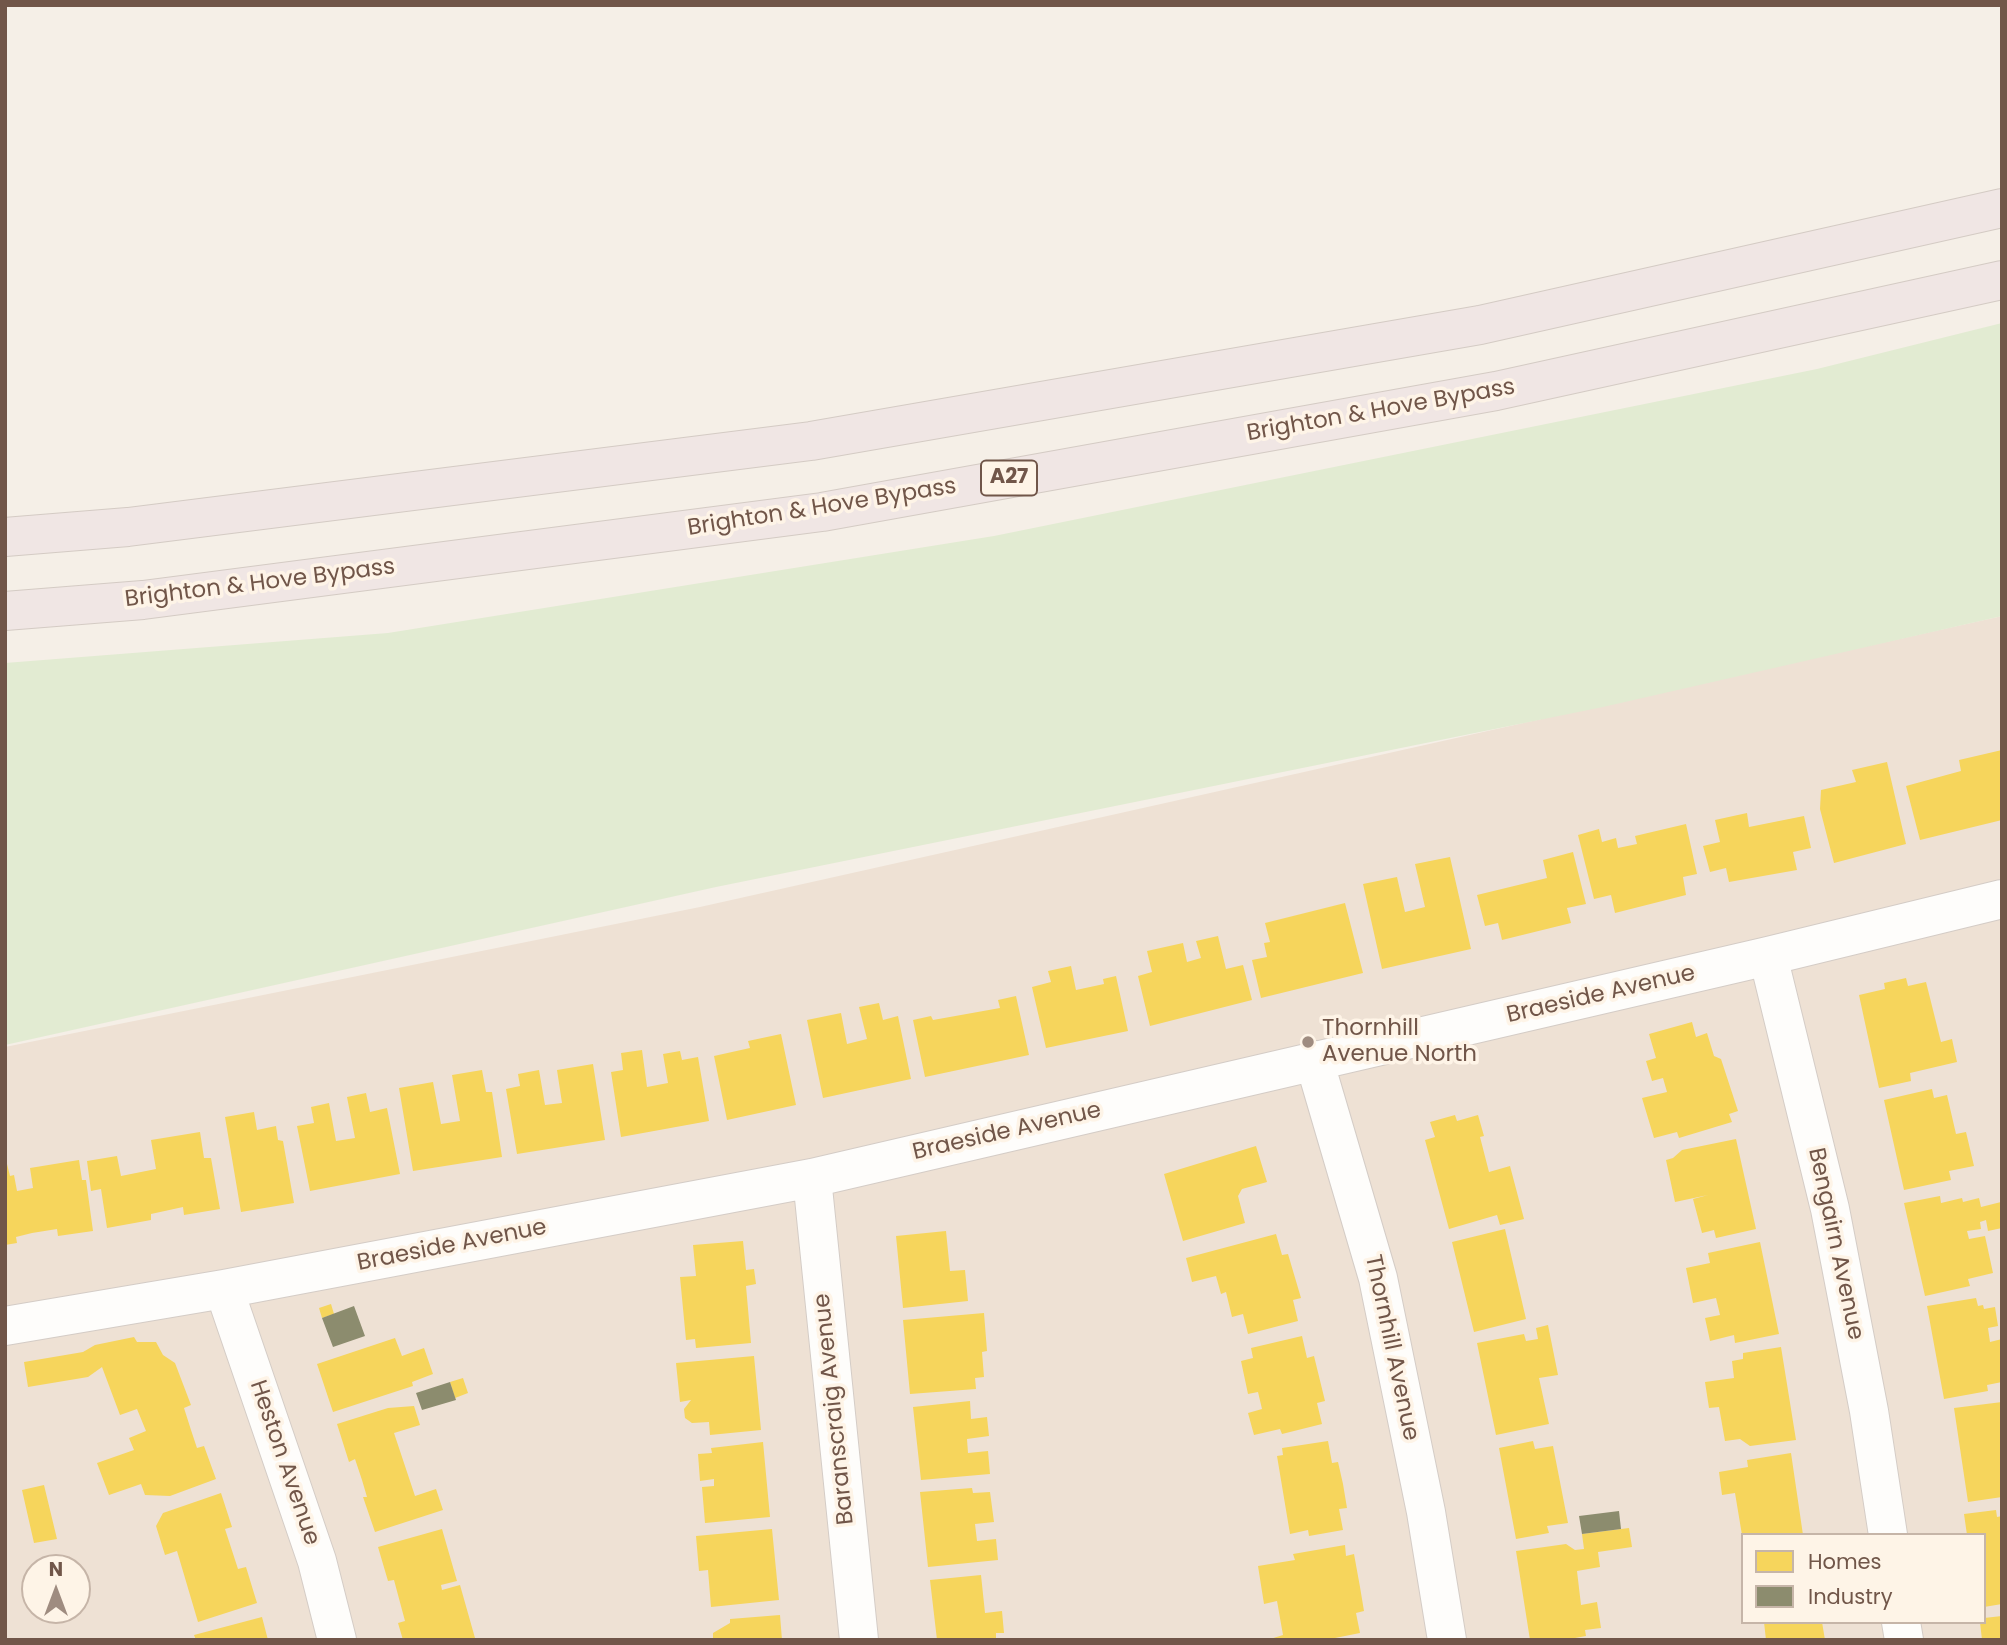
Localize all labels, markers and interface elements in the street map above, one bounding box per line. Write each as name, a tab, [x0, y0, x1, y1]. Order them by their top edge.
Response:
street label: Brighton & Hove Bypass	[1245, 374, 1517, 448]
road number: A27	[981, 461, 1037, 496]
street label: Brighton & Hove Bypass	[686, 473, 958, 543]
street label: Brighton & Hove Bypass	[123, 554, 397, 614]
street label: Braeside Avenue	[1504, 960, 1698, 1030]
place label: Thornhill Avenue North	[1322, 1015, 1477, 1069]
marker: Thornhill Avenue North	[1300, 1034, 1316, 1050]
street label: Braeside Avenue	[910, 1097, 1104, 1167]
street label: Bengairn Avenue	[1801, 1145, 1869, 1343]
street label: Braeside Avenue	[355, 1214, 549, 1278]
street label: Thornhill Avenue	[1358, 1253, 1424, 1443]
street label: Baranscraig Avenue	[809, 1292, 861, 1526]
street label: Heston Avenue	[243, 1377, 325, 1549]
legend	[1741, 1533, 1986, 1624]
text: Homes	[1808, 1547, 1882, 1576]
north arrow	[21, 1554, 91, 1624]
text: N	[49, 1556, 63, 1583]
text: Industry	[1808, 1582, 1893, 1611]

